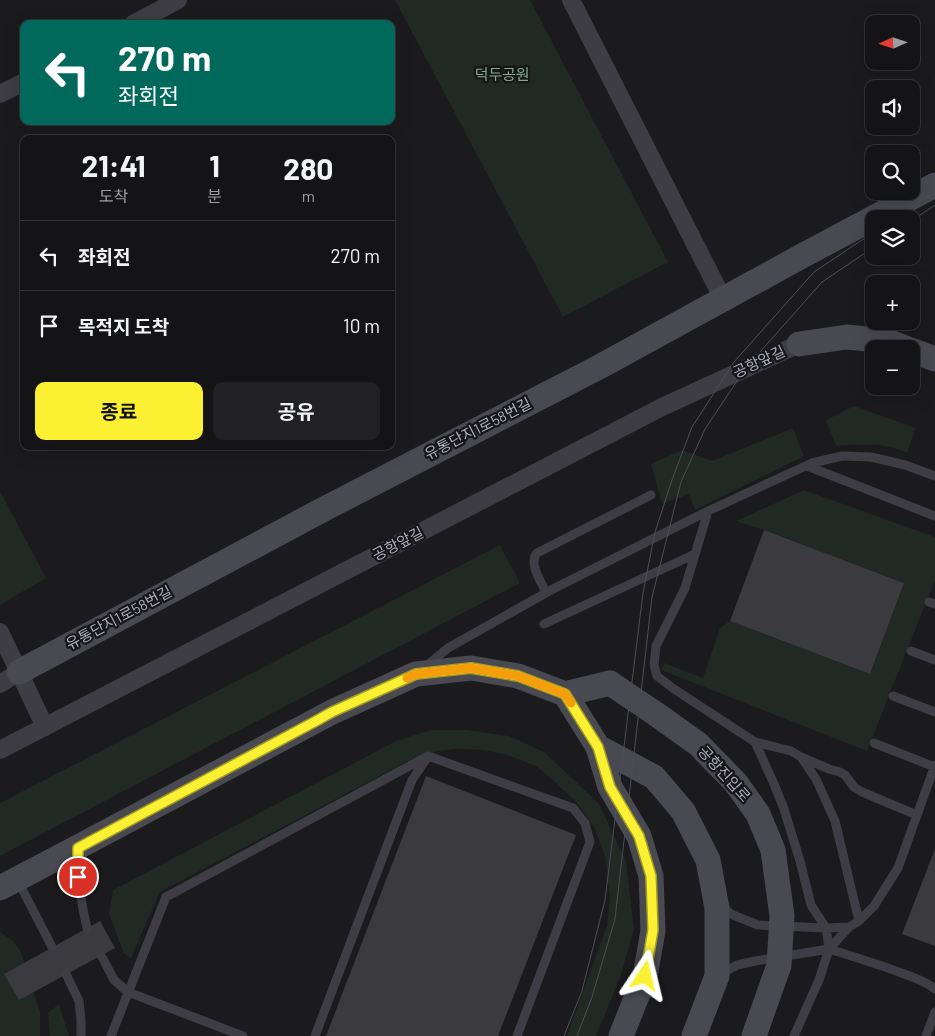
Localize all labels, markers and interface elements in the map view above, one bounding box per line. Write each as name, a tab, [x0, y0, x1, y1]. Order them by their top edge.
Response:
north arrow	[865, 15, 920, 70]
map controls	[865, 15, 920, 395]
text: 270 m	[118, 36, 211, 78]
icon: left	[35, 40, 100, 105]
park label: 덕두공원	[474, 65, 530, 83]
button: sound	[865, 80, 920, 135]
text: 좌회전	[118, 82, 179, 108]
button: search	[865, 145, 920, 200]
text: 21:41	[82, 147, 146, 183]
text: 1	[209, 147, 220, 183]
text: 280	[283, 150, 333, 186]
text: 도착	[99, 186, 128, 205]
text: 분	[207, 186, 222, 205]
text: m	[302, 186, 315, 205]
button: layers	[865, 210, 920, 265]
icon: left	[35, 242, 63, 270]
text: 270 m	[331, 244, 380, 267]
text: 좌회전	[78, 245, 130, 268]
button: +	[865, 275, 920, 330]
icon: arrive	[35, 312, 63, 340]
text: 10 m	[343, 314, 380, 337]
text: 목적지 도착	[78, 315, 169, 338]
button: −	[865, 340, 920, 395]
street label: 공항앞길	[730, 341, 787, 381]
button: 종료	[35, 382, 203, 440]
button: 공유	[213, 382, 380, 440]
street label: 유통단지1로58번길	[421, 393, 534, 463]
street label: 공항앞길	[369, 523, 426, 564]
street label: 유통단지1로58번길	[62, 582, 175, 653]
street label: 공항진입로	[695, 742, 755, 805]
pin	[57, 856, 99, 898]
icon: arrive	[64, 863, 92, 891]
position arrow	[618, 949, 670, 1001]

